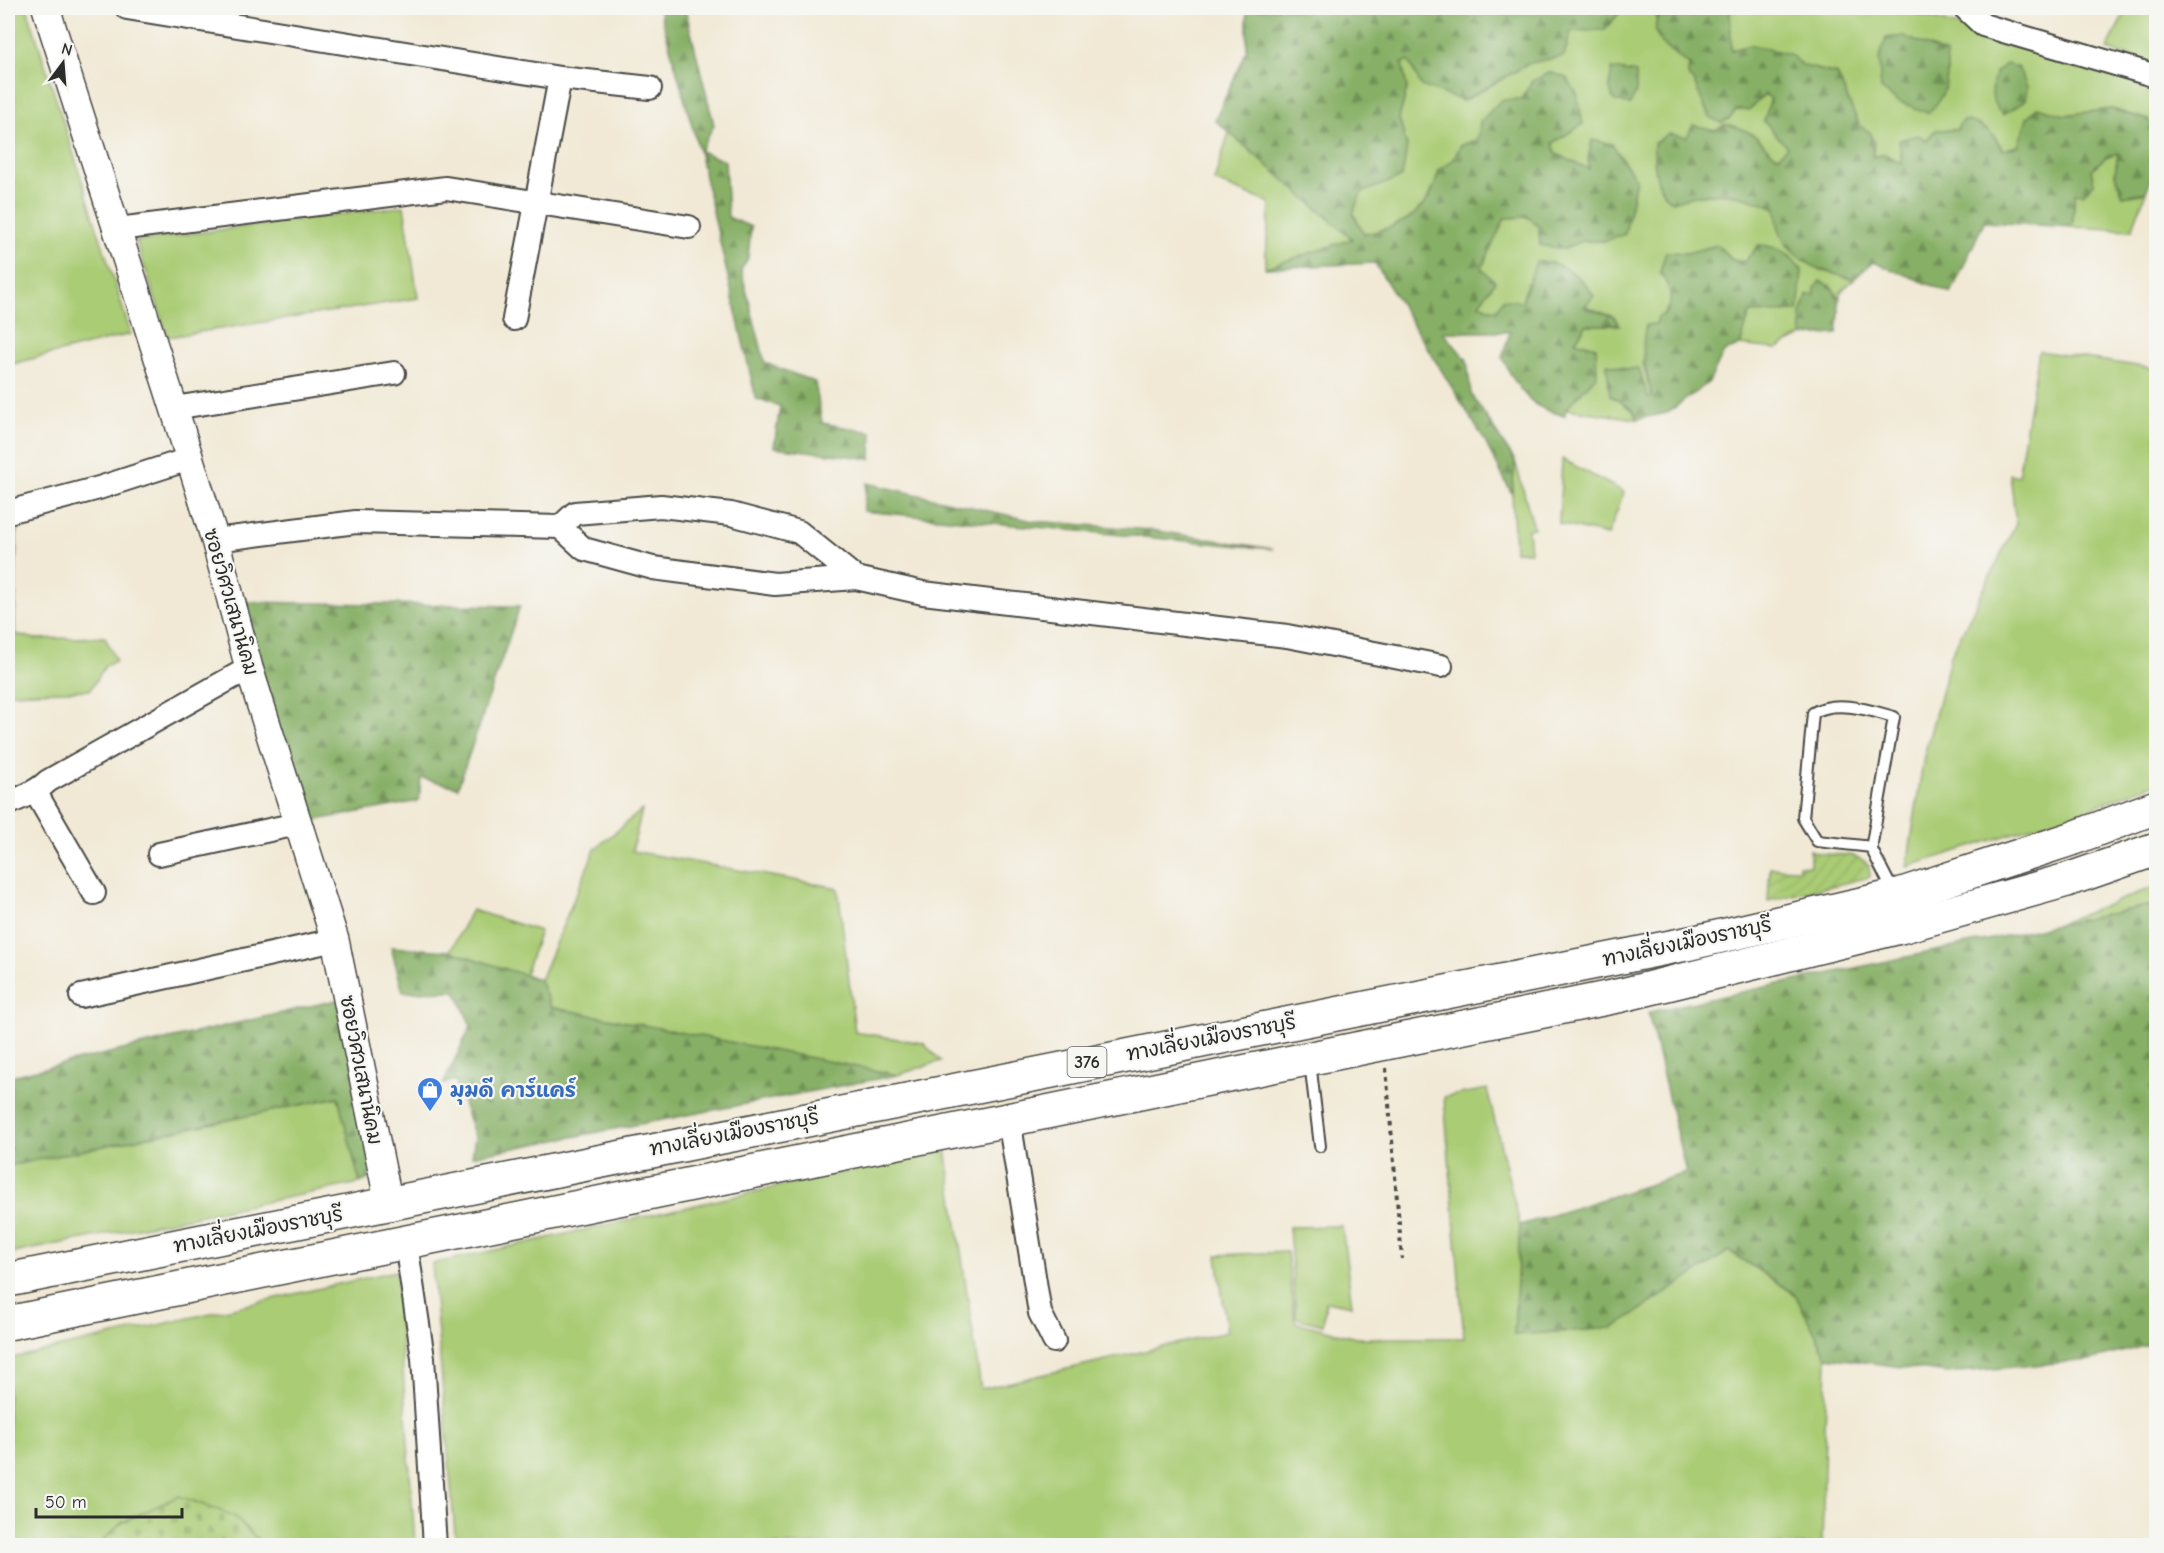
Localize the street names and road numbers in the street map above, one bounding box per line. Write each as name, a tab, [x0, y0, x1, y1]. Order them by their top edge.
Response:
street label: ซอยวิศวเสนานิคม	[199, 526, 264, 678]
street label: ทางเลี่ยงเมืองราชบุรี	[1599, 905, 1775, 975]
street label: ซอยวิศวเสนานิคม	[335, 993, 388, 1147]
street label: ทางเลี่ยงเมืองราชบุรี	[1123, 1002, 1299, 1070]
road number: 376	[1068, 1047, 1106, 1077]
street label: ทางเลี่ยงเมืองราชบุรี	[646, 1097, 822, 1165]
street label: ทางเลี่ยงเมืองราชบุรี	[170, 1194, 346, 1262]

